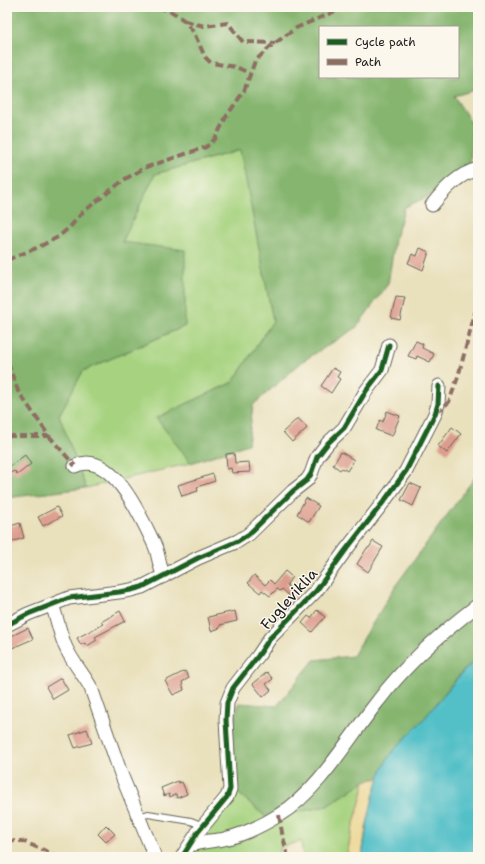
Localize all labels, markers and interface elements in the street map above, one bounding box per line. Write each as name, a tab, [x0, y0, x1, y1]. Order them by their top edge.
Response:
legend	[319, 26, 459, 78]
text: Cycle path	[355, 34, 416, 50]
text: Path	[355, 54, 381, 70]
street label: Fugleviklia	[256, 563, 322, 634]

